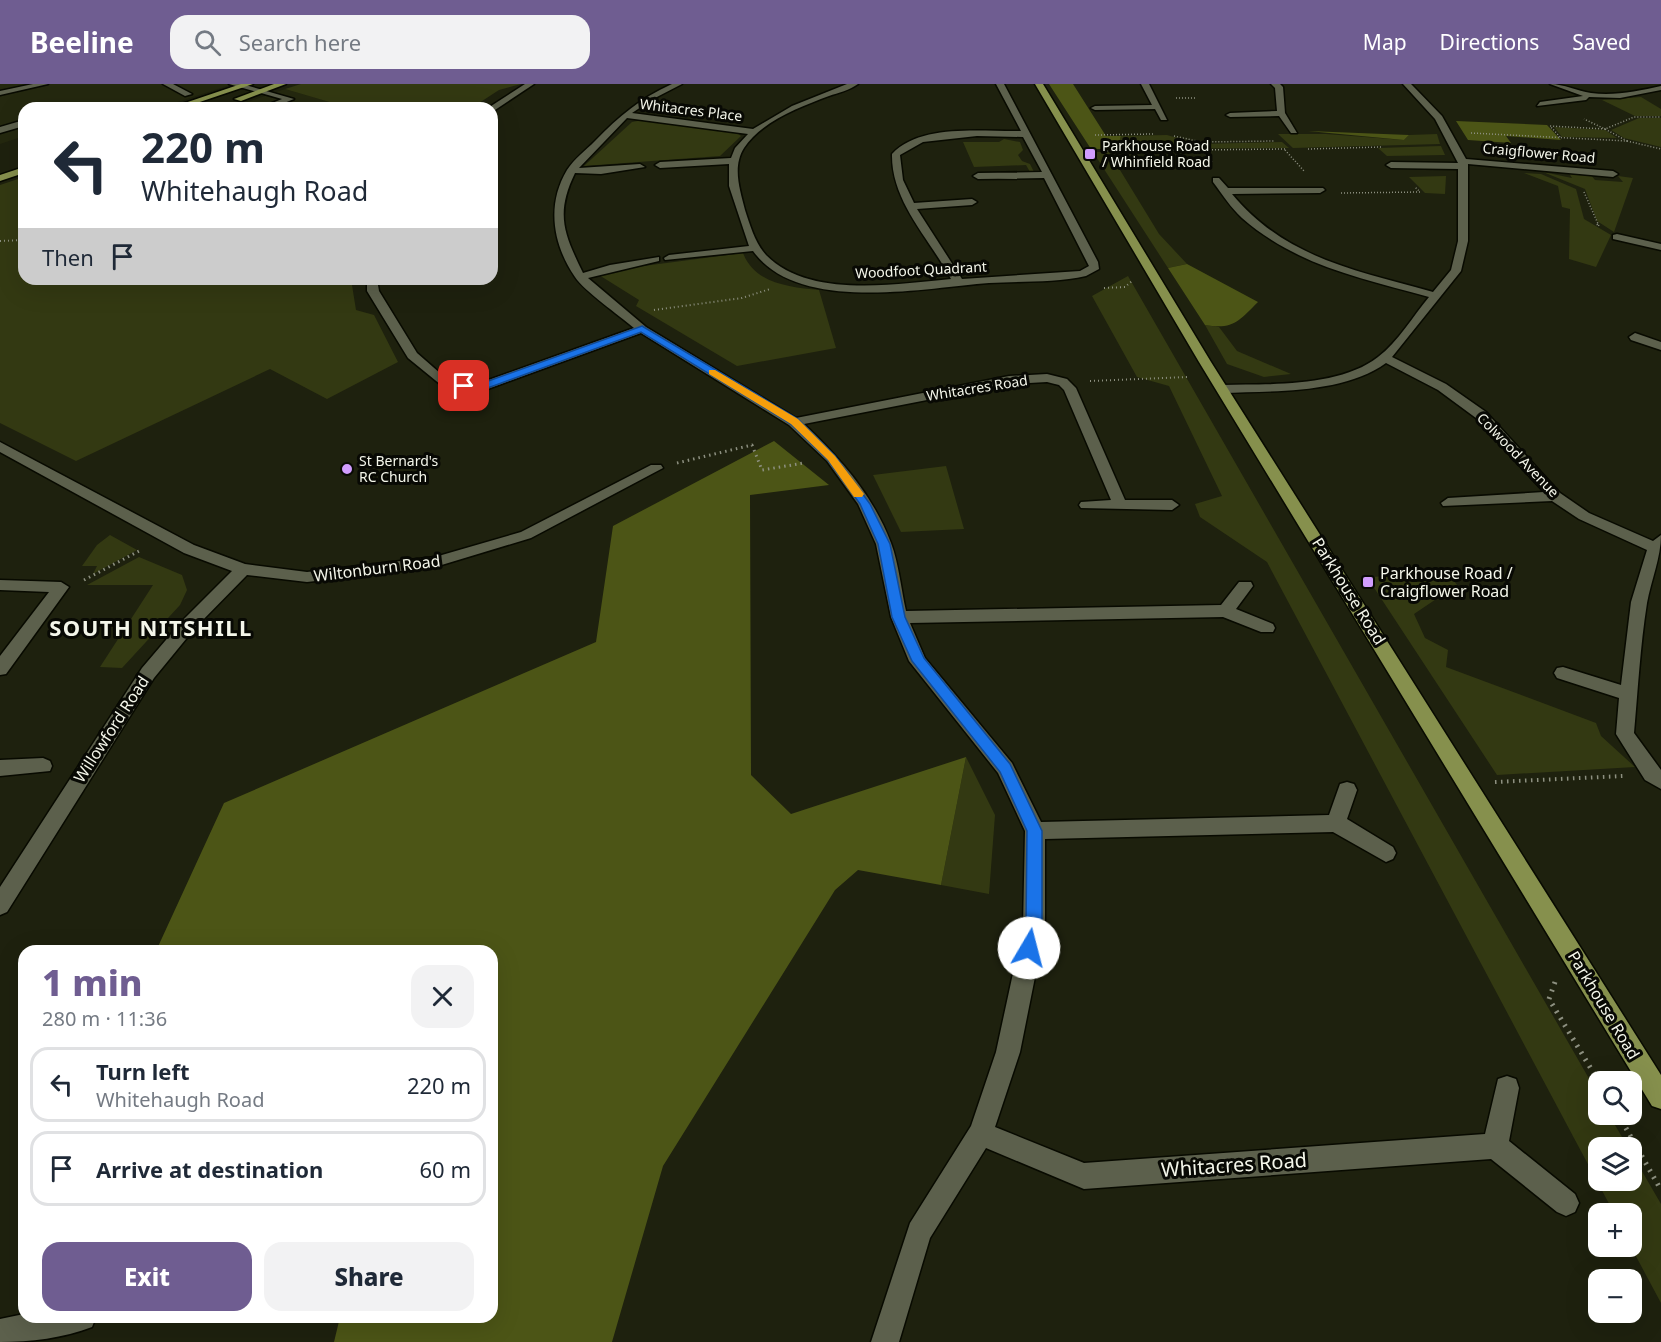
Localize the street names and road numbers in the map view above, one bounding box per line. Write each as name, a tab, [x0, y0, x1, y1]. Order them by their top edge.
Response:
street label: Whitacres Place	[639, 94, 744, 125]
street label: Craigflower Road	[1482, 138, 1596, 167]
street label: Woodfoot Quadrant	[855, 257, 987, 282]
street label: Whitacres Road	[925, 370, 1029, 405]
street label: Colwood Avenue	[1473, 408, 1564, 501]
street label: Parkhouse Road	[1307, 533, 1391, 649]
street label: Wiltonburn Road	[312, 549, 442, 587]
street label: Willowford Road	[68, 671, 154, 787]
street label: Parkhouse Road	[1563, 947, 1645, 1063]
street label: Whitacres Road	[1160, 1146, 1308, 1183]

